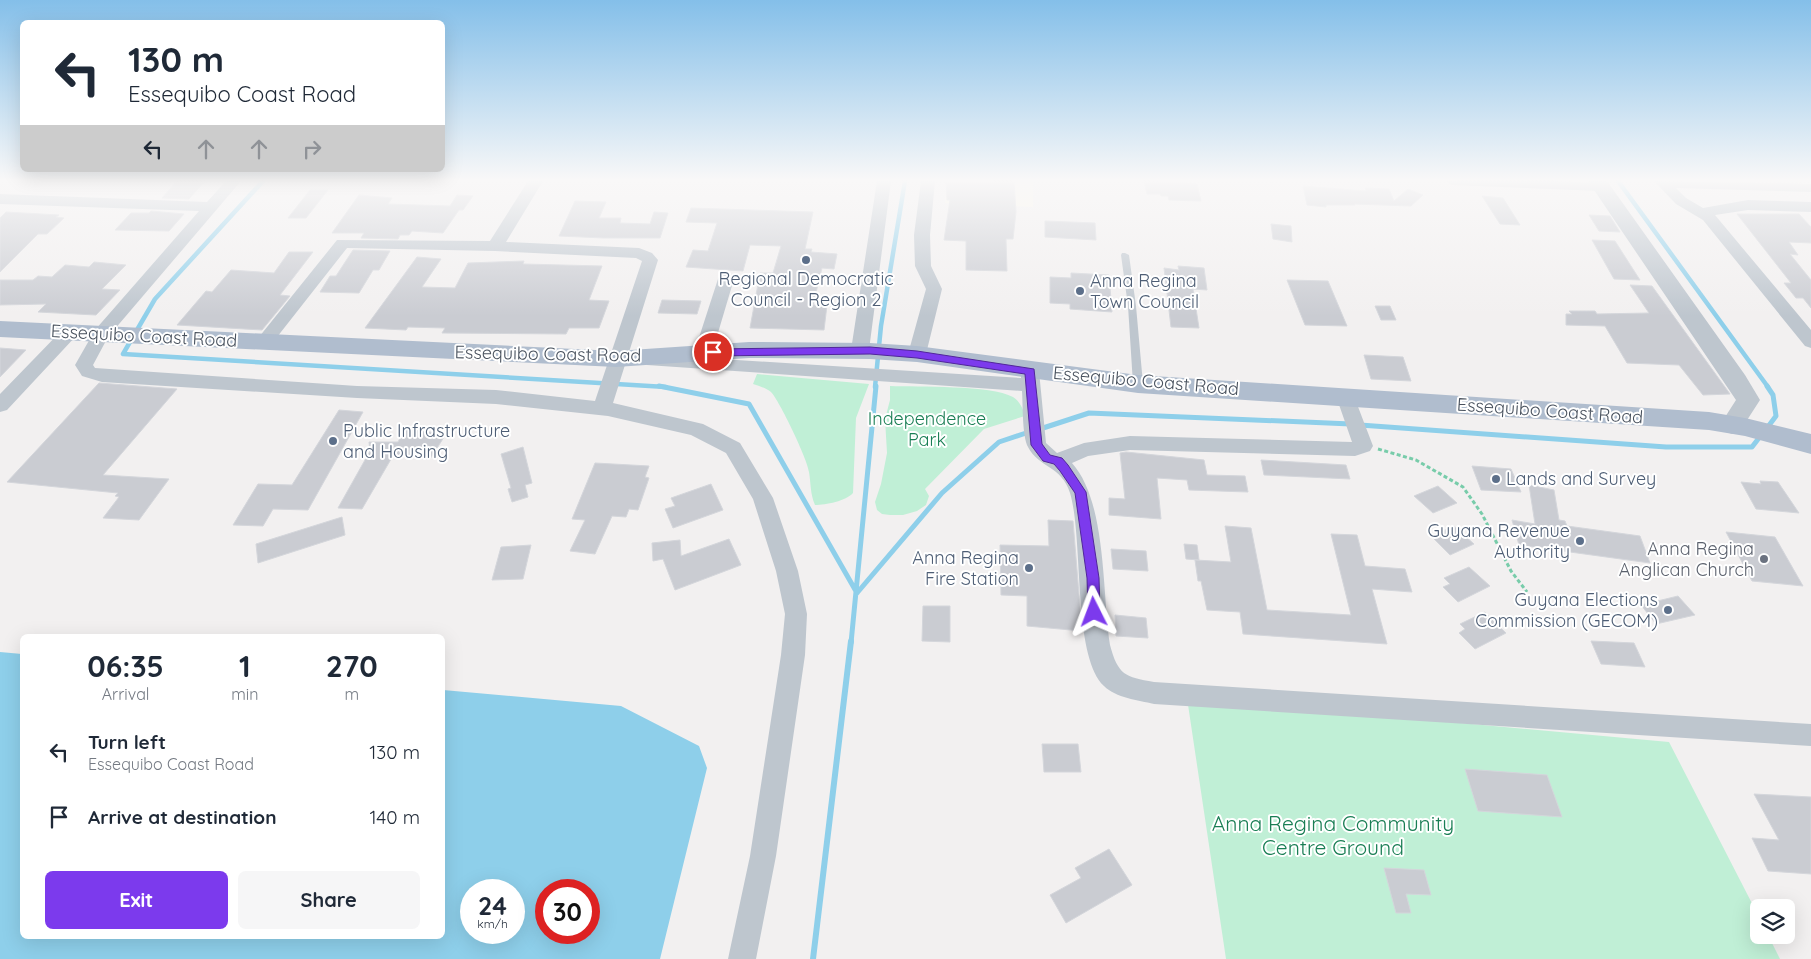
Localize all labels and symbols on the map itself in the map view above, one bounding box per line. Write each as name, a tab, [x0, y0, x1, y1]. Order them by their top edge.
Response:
marker: Regional Democratic Council - Region 2	[800, 254, 812, 266]
place label: Regional Democratic Council - Region 2	[718, 267, 894, 311]
place label: Anna Regina Town Council	[1090, 269, 1199, 313]
marker: Anna Regina Town Council	[1074, 285, 1086, 297]
street label: Essequibo Coast Road	[50, 319, 238, 352]
pin	[692, 331, 734, 373]
street label: Essequibo Coast Road	[455, 340, 642, 367]
street label: Essequibo Coast Road	[1052, 361, 1240, 400]
street label: Essequibo Coast Road	[1456, 393, 1644, 428]
park label: Independence Park	[868, 407, 986, 451]
place label: Public Infrastructure and Housing	[343, 419, 510, 463]
marker: Public Infrastructure and Housing	[327, 435, 339, 447]
place label: Lands and Survey	[1506, 467, 1656, 490]
marker: Lands and Survey	[1490, 473, 1502, 485]
place label: Guyana Revenue Authority	[1427, 519, 1570, 563]
marker: Guyana Revenue Authority	[1574, 535, 1586, 547]
place label: Anna Regina Anglican Church	[1619, 537, 1754, 581]
place label: Anna Regina Fire Station	[912, 546, 1019, 590]
marker: Anna Regina Anglican Church	[1758, 553, 1770, 565]
marker: Anna Regina Fire Station	[1023, 562, 1035, 574]
position arrow	[1067, 585, 1119, 637]
place label: Guyana Elections Commission (GECOM)	[1475, 588, 1658, 632]
marker: Guyana Elections Commission (GECOM)	[1662, 604, 1674, 616]
park label: Anna Regina Community Centre Ground	[1212, 810, 1454, 860]
speed limit sign: 30	[535, 879, 600, 944]

